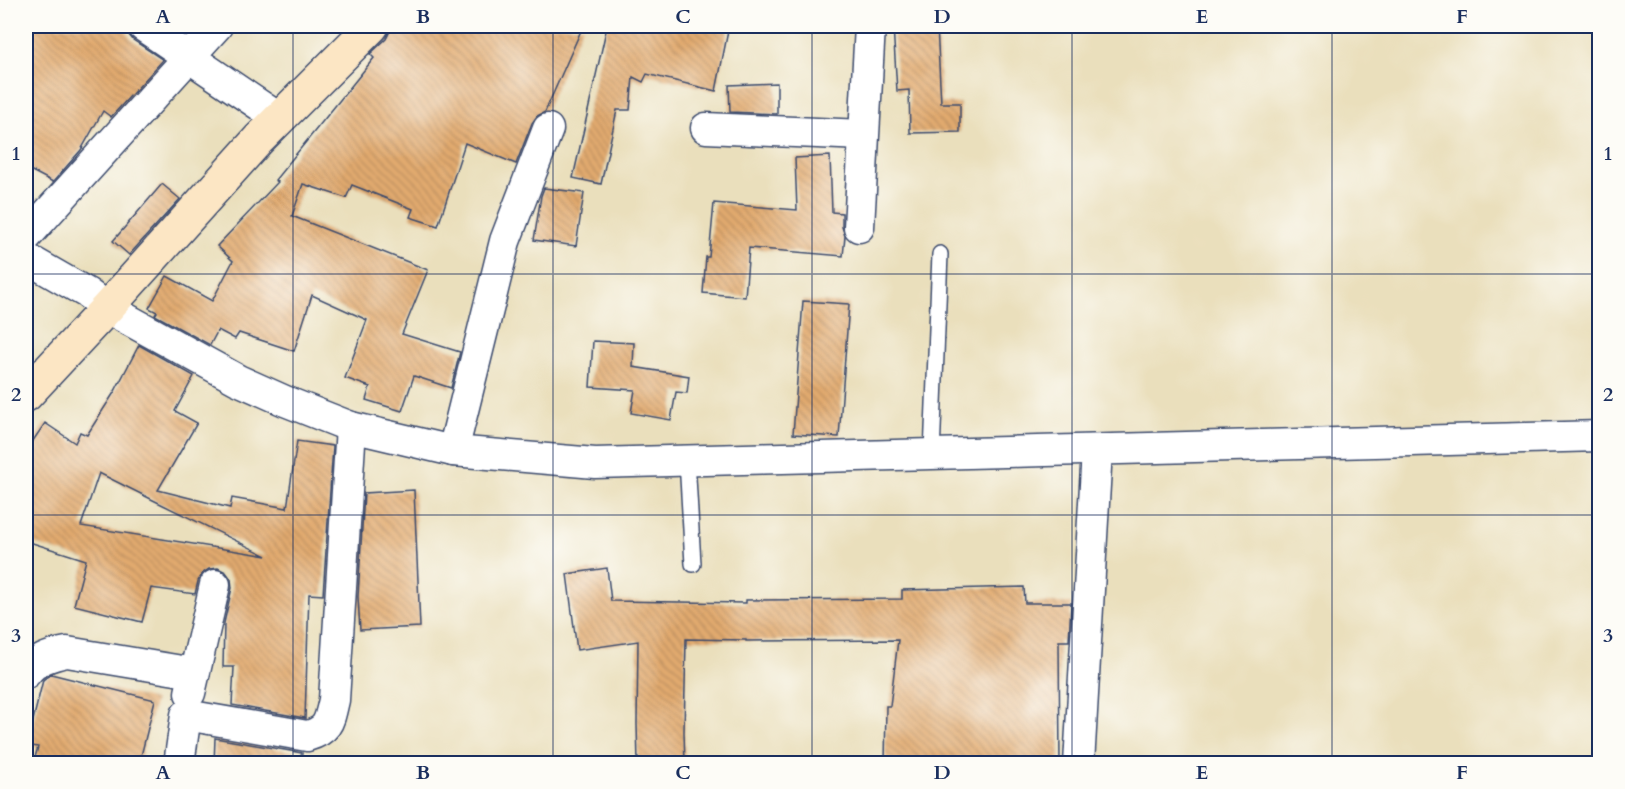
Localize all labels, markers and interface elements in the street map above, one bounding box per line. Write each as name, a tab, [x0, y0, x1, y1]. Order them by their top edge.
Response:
text: A	[155, 3, 171, 30]
text: B	[416, 3, 430, 30]
text: C	[675, 3, 691, 30]
text: D	[933, 3, 951, 30]
text: E	[1196, 3, 1208, 30]
text: F	[1456, 3, 1468, 30]
text: 1	[11, 140, 21, 167]
text: 1	[1603, 140, 1613, 167]
text: 2	[11, 381, 21, 408]
text: 2	[1603, 381, 1613, 408]
text: 3	[11, 622, 21, 649]
text: 3	[1603, 622, 1613, 649]
text: A	[155, 759, 171, 786]
text: B	[416, 759, 430, 786]
text: C	[675, 759, 691, 786]
text: D	[933, 759, 951, 786]
text: E	[1196, 759, 1208, 786]
text: F	[1456, 759, 1468, 786]

